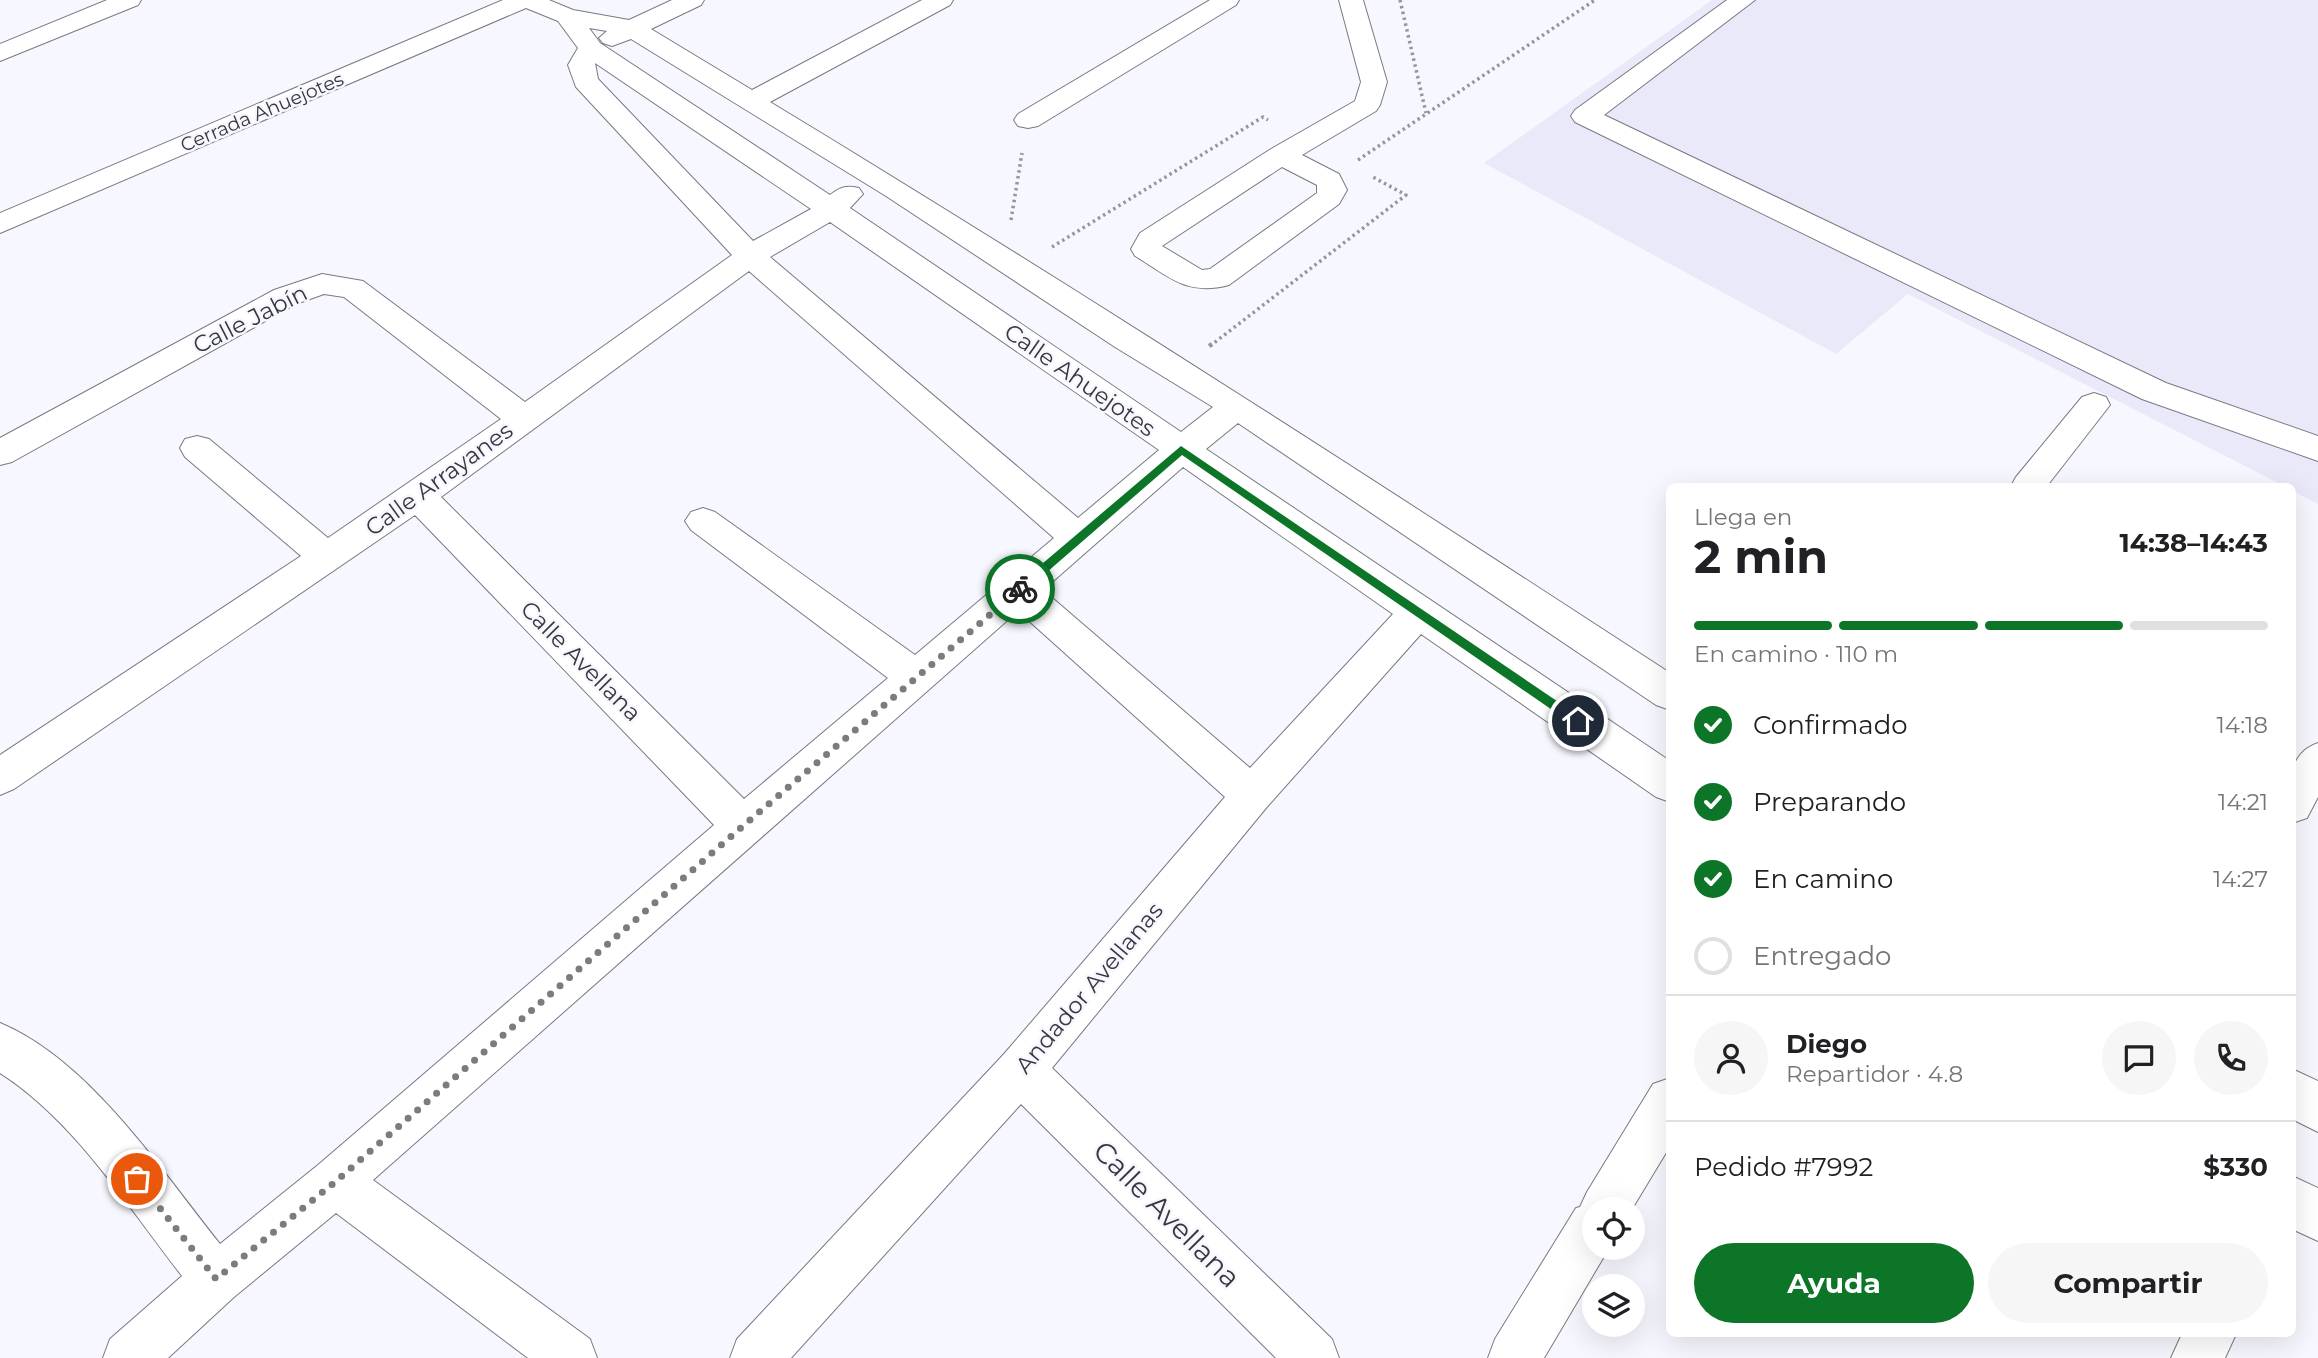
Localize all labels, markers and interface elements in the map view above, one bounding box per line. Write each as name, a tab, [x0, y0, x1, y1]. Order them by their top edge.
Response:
street label: Cerrada Ahuejotes	[177, 67, 347, 157]
street label: Calle Jabín	[188, 278, 312, 360]
street label: Calle Ahuejotes	[999, 317, 1161, 443]
street label: Calle Arrayanes	[360, 416, 518, 542]
text: Llega en	[1694, 503, 1792, 531]
text: 14:38–14:43	[2120, 527, 2268, 559]
text: 2 min	[1694, 528, 1828, 585]
courier	[985, 554, 1055, 624]
icon: bike	[1001, 570, 1039, 608]
street label: Calle Avellana	[515, 595, 647, 727]
text: En camino · 110 m	[1694, 640, 1898, 668]
pin	[1548, 691, 1608, 751]
icon: home	[1559, 702, 1597, 740]
icon: check	[1694, 706, 1732, 744]
text: Confirmado	[1753, 709, 1908, 741]
text: 14:18	[2216, 711, 2268, 739]
icon: check	[1694, 783, 1732, 821]
text: Preparando	[1753, 786, 1906, 818]
text: 14:21	[2218, 788, 2268, 816]
icon: check	[1694, 860, 1732, 898]
text: En camino	[1753, 863, 1893, 895]
text: 14:27	[2213, 865, 2268, 893]
street label: Andador Avellanas	[1009, 897, 1169, 1079]
text: Entregado	[1753, 940, 1891, 972]
button: person	[1694, 1021, 1768, 1095]
button: chat	[2102, 1021, 2176, 1095]
button: phone	[2194, 1021, 2268, 1095]
text: Diego	[1786, 1028, 1867, 1060]
text: Repartidor · 4.8	[1786, 1060, 1963, 1088]
street label: Calle Avellana	[1087, 1134, 1247, 1294]
pin	[107, 1149, 167, 1209]
text: Pedido #7992	[1694, 1151, 1873, 1183]
text: $330	[2203, 1151, 2268, 1183]
icon: bag	[118, 1160, 156, 1198]
map controls	[1582, 1197, 1645, 1337]
button: locate	[1582, 1197, 1645, 1260]
button: Ayuda	[1694, 1243, 1974, 1323]
button: Compartir	[1988, 1243, 2268, 1323]
button: layers	[1582, 1274, 1645, 1337]

